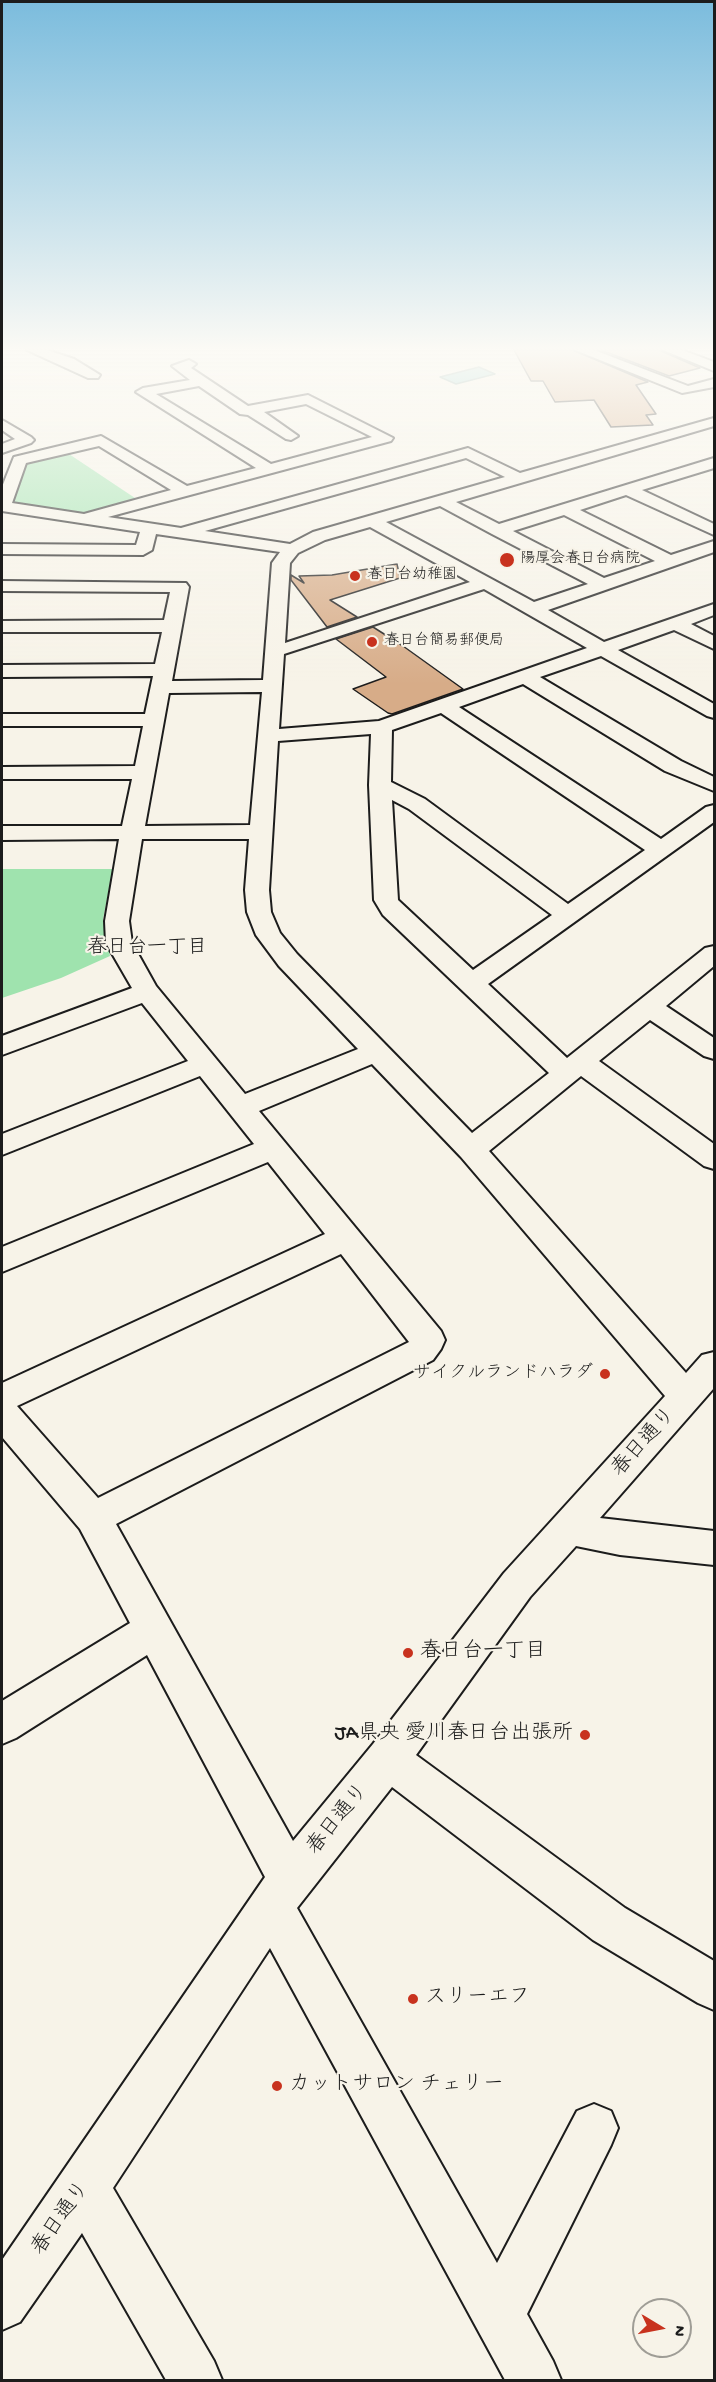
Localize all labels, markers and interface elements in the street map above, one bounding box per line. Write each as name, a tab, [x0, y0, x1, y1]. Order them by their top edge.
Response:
marker: 陽厚会春日台病院	[498, 551, 516, 569]
place label: 陽厚会春日台病院	[520, 551, 640, 569]
place label: 春日台幼稚園	[367, 567, 457, 585]
marker: 春日台幼稚園	[348, 569, 362, 583]
place label: 春日台簡易郵便局	[384, 633, 504, 651]
marker: 春日台簡易郵便局	[365, 635, 379, 649]
district label: 春日台一丁目	[87, 937, 207, 961]
place label: サイクルランドハラダ	[413, 1363, 593, 1385]
marker: サイクルランドハラダ	[598, 1367, 612, 1381]
street label: 春日通り	[608, 1403, 682, 1483]
place label: 春日台一丁目	[420, 1640, 546, 1666]
marker: 春日台一丁目	[401, 1646, 415, 1660]
place label: JA県央 愛川春日台出張所	[335, 1722, 573, 1748]
marker: JA県央 愛川春日台出張所	[578, 1728, 592, 1742]
street label: 春日通り	[303, 1779, 375, 1861]
place label: スリーエフ	[425, 1986, 530, 2012]
marker: スリーエフ	[406, 1992, 420, 2006]
place label: カットサロン チェリー	[289, 2073, 504, 2099]
marker: カットサロン チェリー	[270, 2079, 284, 2093]
street label: 春日通り	[28, 2177, 96, 2261]
north arrow	[632, 2298, 692, 2358]
text: N	[668, 2324, 689, 2338]

